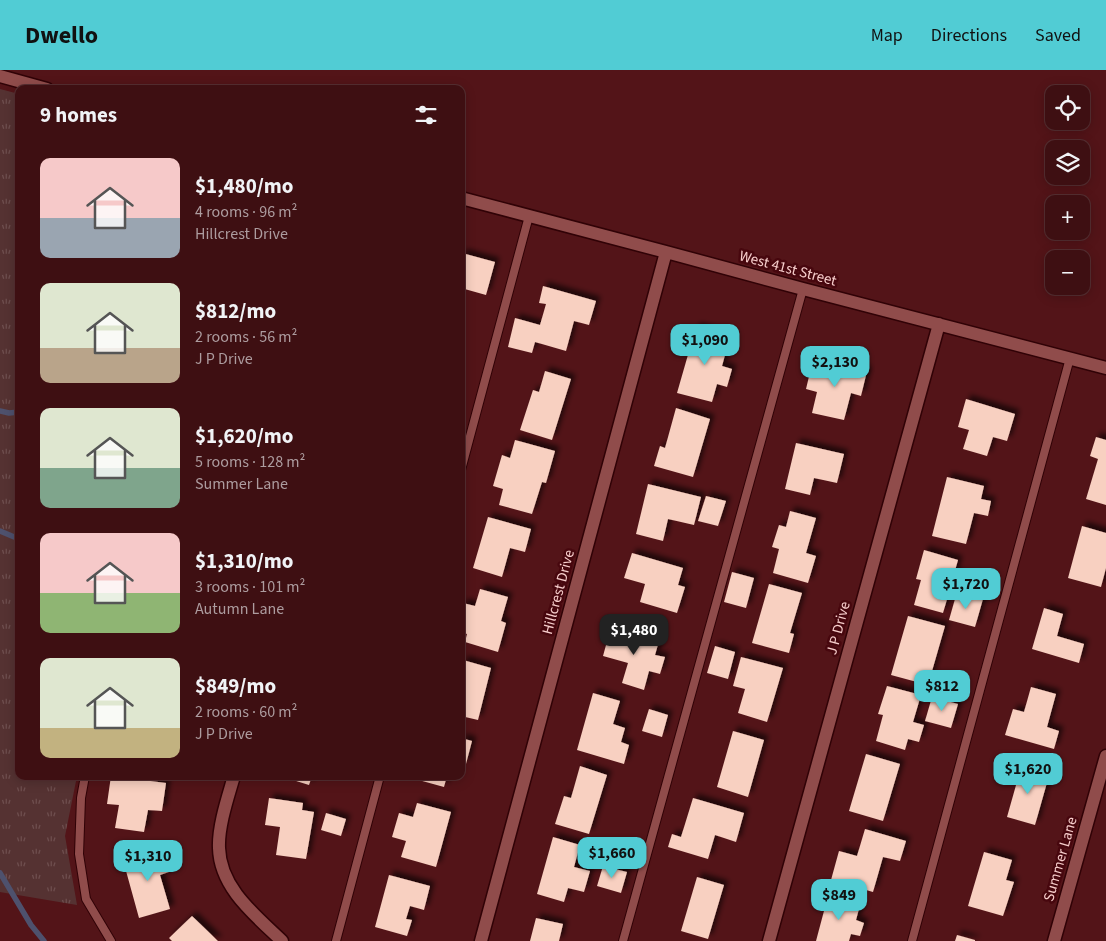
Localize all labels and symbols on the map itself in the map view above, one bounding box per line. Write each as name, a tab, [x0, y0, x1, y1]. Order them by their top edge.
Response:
street label: West 41st Street	[737, 245, 839, 292]
pin: $1,090	[664, 324, 746, 366]
pin: $2,130	[794, 346, 876, 388]
street label: Hillcrest Drive	[537, 547, 580, 637]
pin: $1,720	[925, 568, 1007, 610]
street label: J P Drive	[821, 599, 856, 657]
pin: $1,480	[593, 614, 675, 656]
pin: $812	[912, 670, 972, 712]
pin: $1,620	[987, 752, 1069, 795]
street label: Summer Lane	[1038, 814, 1083, 904]
pin: $1,660	[571, 836, 653, 879]
pin: $1,310	[107, 840, 189, 882]
pin: $849	[809, 878, 869, 921]

